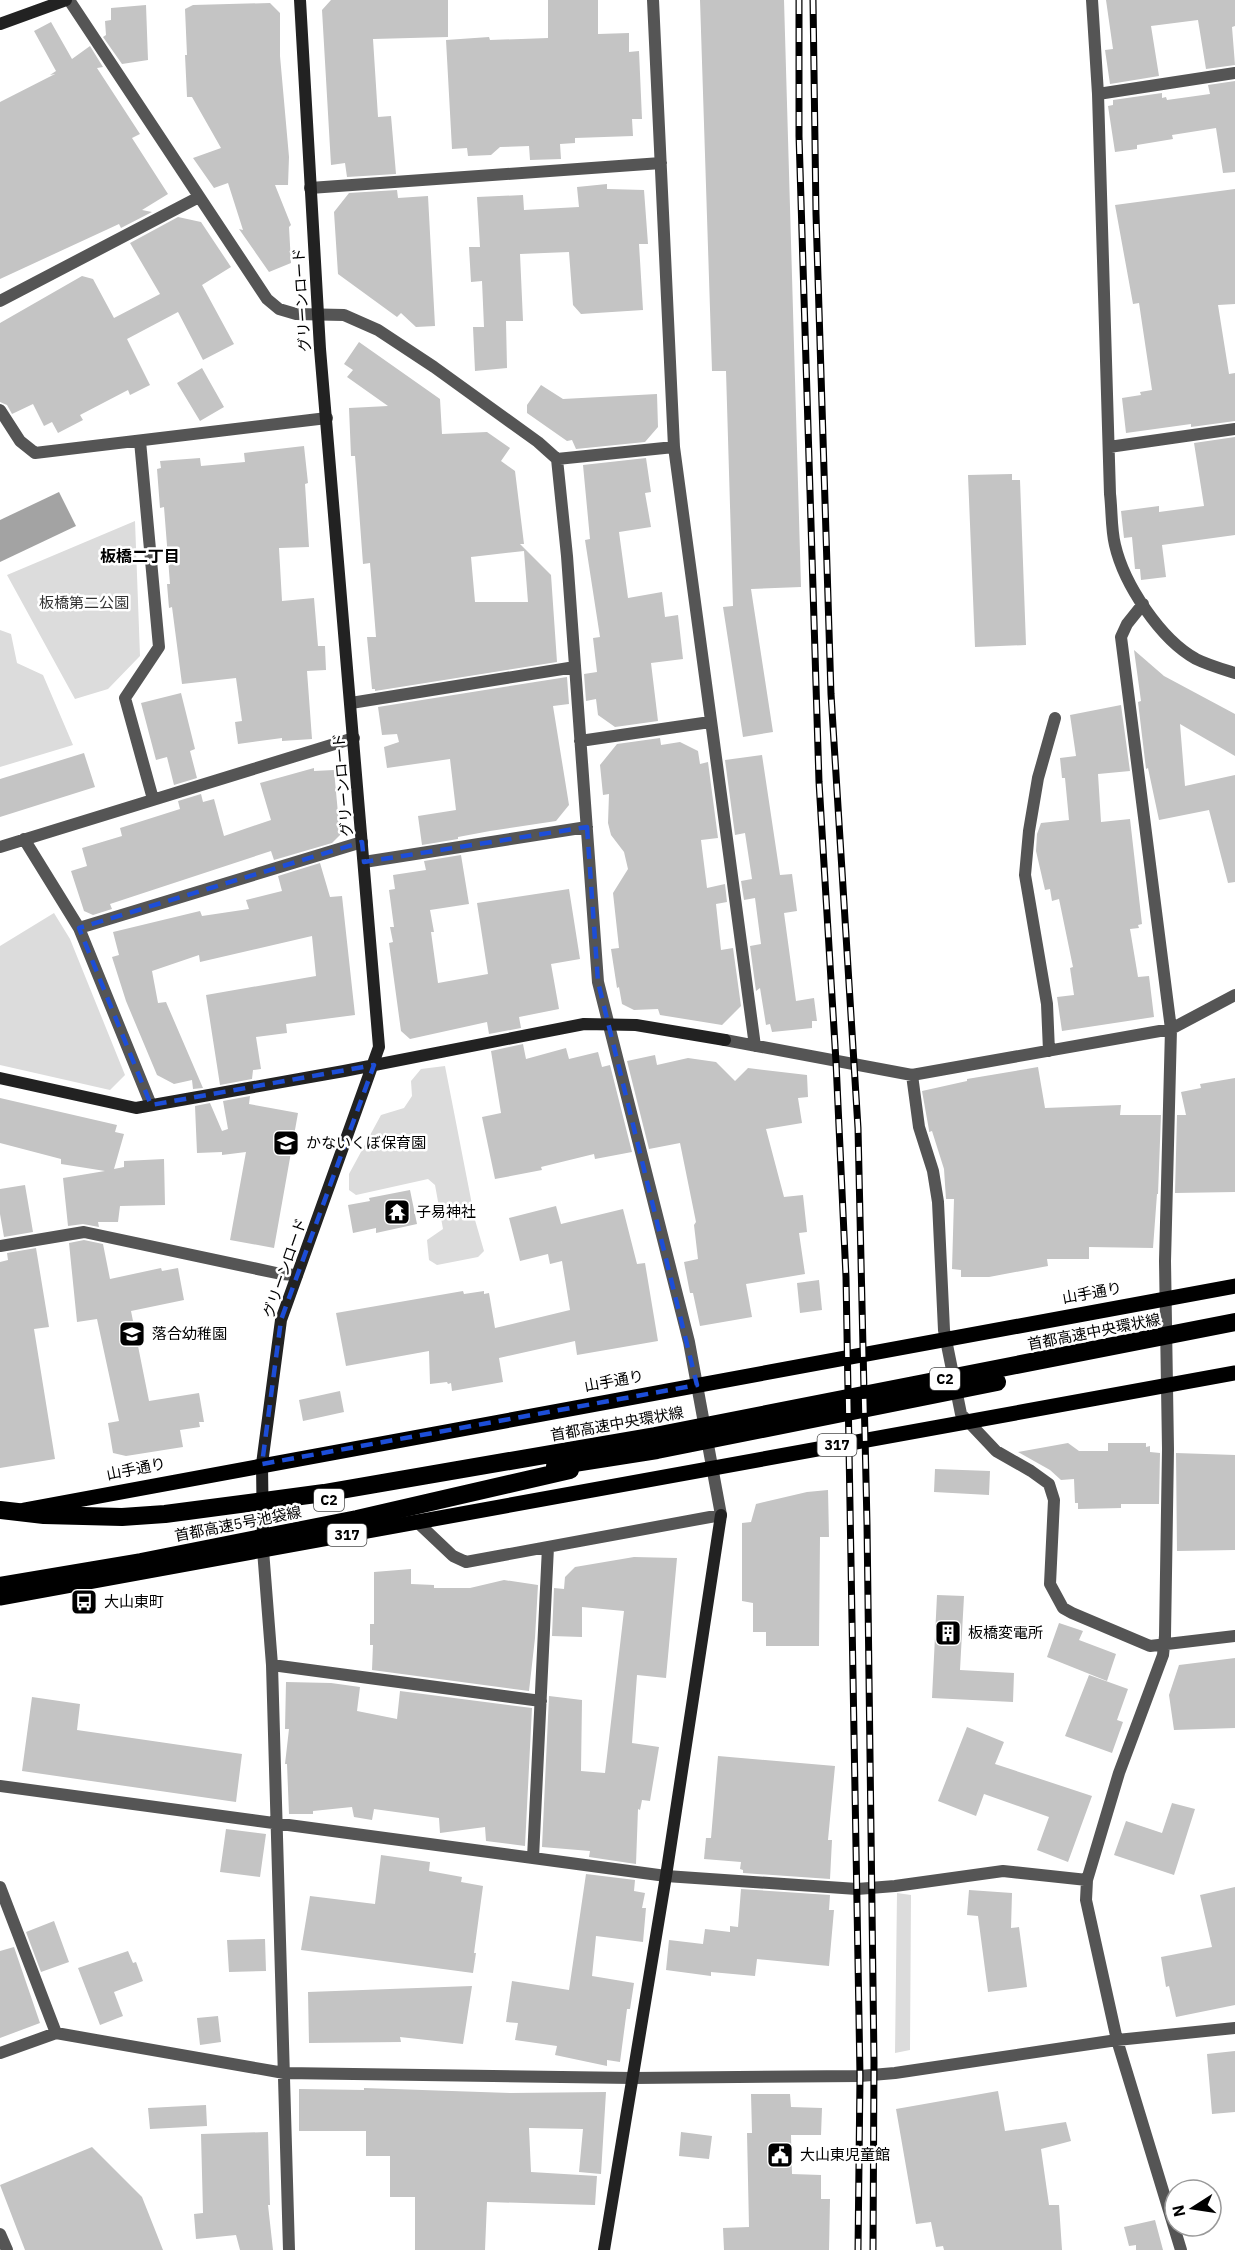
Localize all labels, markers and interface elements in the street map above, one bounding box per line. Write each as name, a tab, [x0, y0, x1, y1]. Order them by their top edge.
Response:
street label: グリーンロード	[288, 247, 315, 353]
district label: 板橋二丁目	[100, 546, 180, 566]
park label: 板橋第二公園	[39, 593, 129, 612]
street label: グリーンロード	[328, 732, 357, 838]
school or university icon: かないくぼ保育園	[271, 1128, 301, 1158]
place label: かないくぼ保育園	[306, 1133, 426, 1152]
temple icon: 子易神社	[382, 1197, 412, 1227]
place label: 子易神社	[416, 1202, 476, 1221]
street label: グリーンロード	[259, 1215, 310, 1320]
street label: 山手通り	[1061, 1278, 1123, 1307]
street label: 首都高速中央環状線	[1026, 1309, 1162, 1354]
school or university icon: 落合幼稚園	[117, 1319, 147, 1349]
place label: 落合幼稚園	[152, 1324, 227, 1343]
street label: 山手通り	[583, 1366, 645, 1395]
road number: C2	[930, 1368, 960, 1390]
street label: 首都高速中央環状線	[549, 1402, 685, 1445]
road number: 317	[818, 1434, 856, 1456]
street label: 山手通り	[105, 1453, 167, 1484]
road number: C2	[314, 1489, 344, 1511]
street label: 首都高速5号池袋線	[173, 1502, 303, 1545]
road number: 317	[328, 1524, 366, 1546]
bus stop icon: 大山東町	[69, 1587, 99, 1617]
place label: 大山東町	[104, 1592, 164, 1611]
building icon: 板橋変電所	[933, 1618, 963, 1648]
place label: 板橋変電所	[968, 1623, 1043, 1642]
public building icon: 大山東児童館	[765, 2140, 795, 2170]
place label: 大山東児童館	[800, 2145, 890, 2164]
north arrow	[1163, 2178, 1223, 2238]
text: N	[1167, 2203, 1189, 2219]

